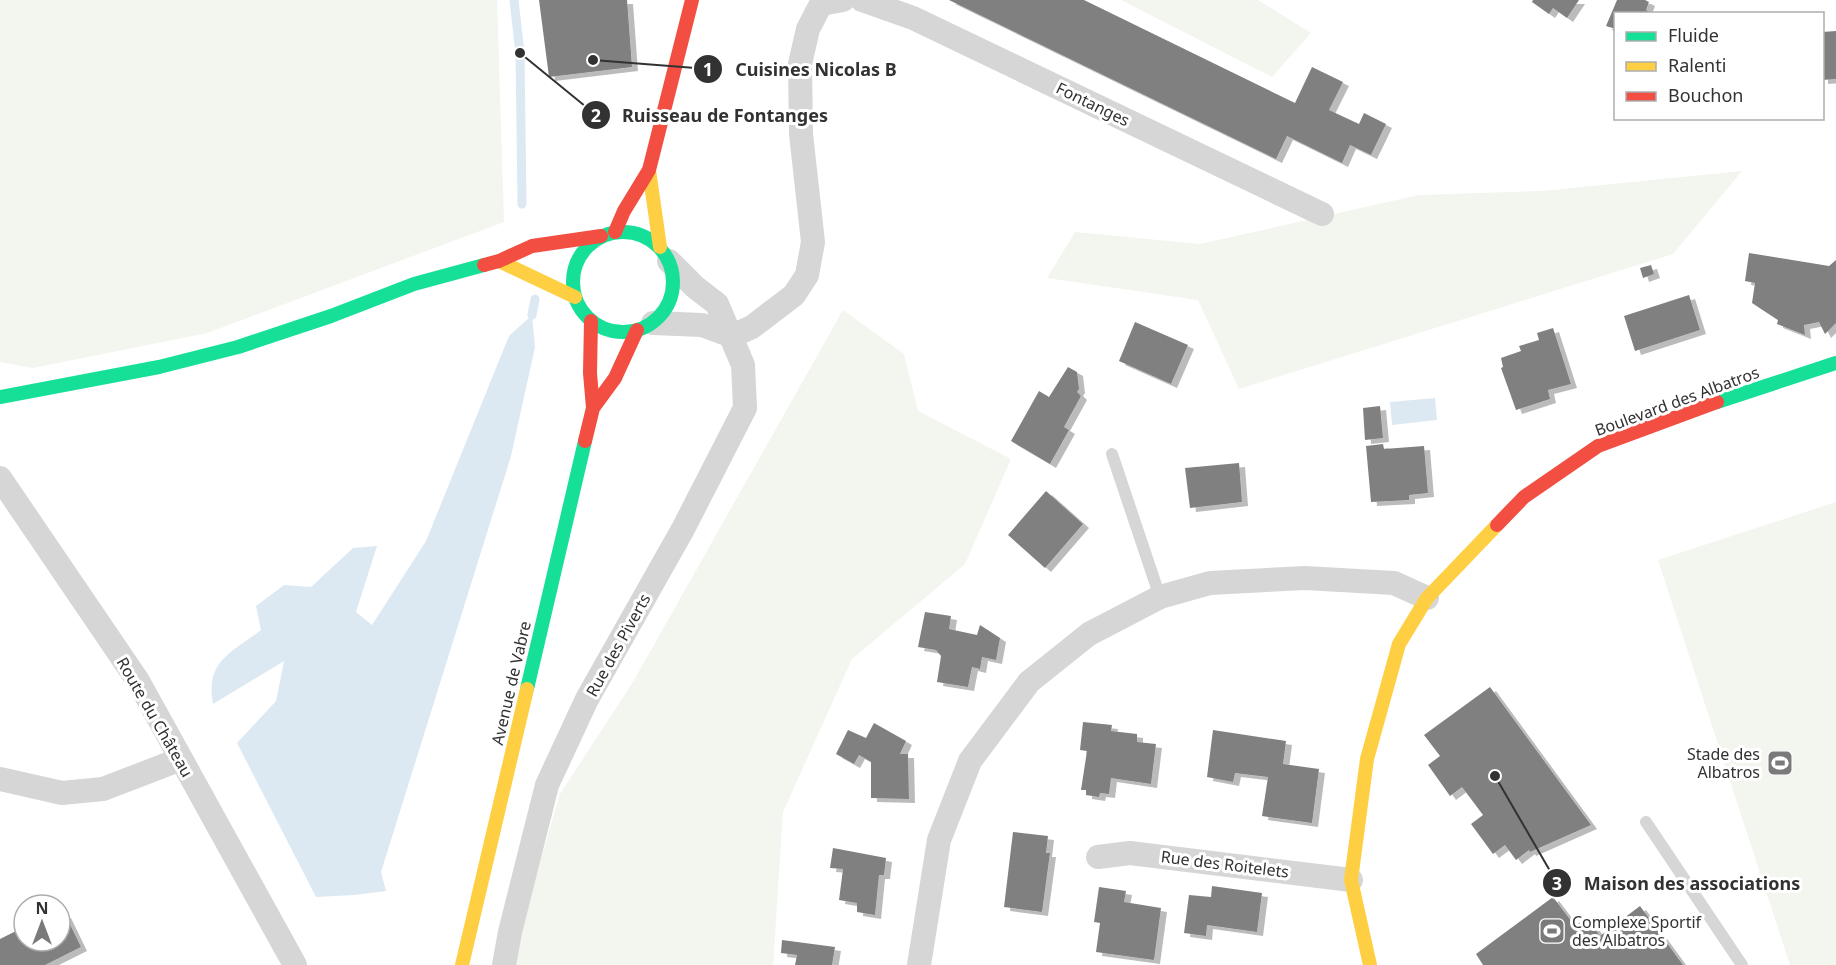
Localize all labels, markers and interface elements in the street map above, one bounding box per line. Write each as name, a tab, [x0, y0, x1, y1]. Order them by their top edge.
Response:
legend	[1614, 12, 1824, 120]
text: Fluide	[1668, 23, 1719, 47]
callout: Cuisines Nicolas B	[693, 51, 909, 87]
text: Ralenti	[1668, 53, 1726, 77]
text: 1	[703, 57, 713, 81]
text: Cuisines Nicolas B	[735, 57, 897, 81]
street label: Fontanges	[1053, 77, 1133, 131]
text: Bouchon	[1668, 83, 1744, 107]
callout: Ruisseau de Fontanges	[581, 97, 840, 133]
text: 2	[591, 103, 601, 127]
text: Ruisseau de Fontanges	[622, 103, 828, 127]
street label: Boulevard des Albatros	[1592, 361, 1762, 441]
street label: Rue des Piverts	[581, 589, 655, 701]
street label: Avenue de Vabre	[486, 619, 536, 747]
street label: Route du Château	[112, 653, 198, 781]
place label: Stade des Albatros	[1687, 743, 1760, 783]
sports icon: Stade des Albatros	[1765, 748, 1795, 778]
street label: Rue des Roitelets	[1160, 845, 1290, 883]
callout: Maison des associations	[1542, 865, 1812, 901]
text: 3	[1552, 871, 1562, 895]
text: Maison des associations	[1584, 871, 1800, 895]
north arrow	[12, 893, 72, 953]
text: N	[35, 897, 49, 919]
place label: Complexe Sportif des Albatros	[1572, 911, 1703, 951]
sports icon: Complexe Sportif des Albatros	[1537, 916, 1567, 946]

